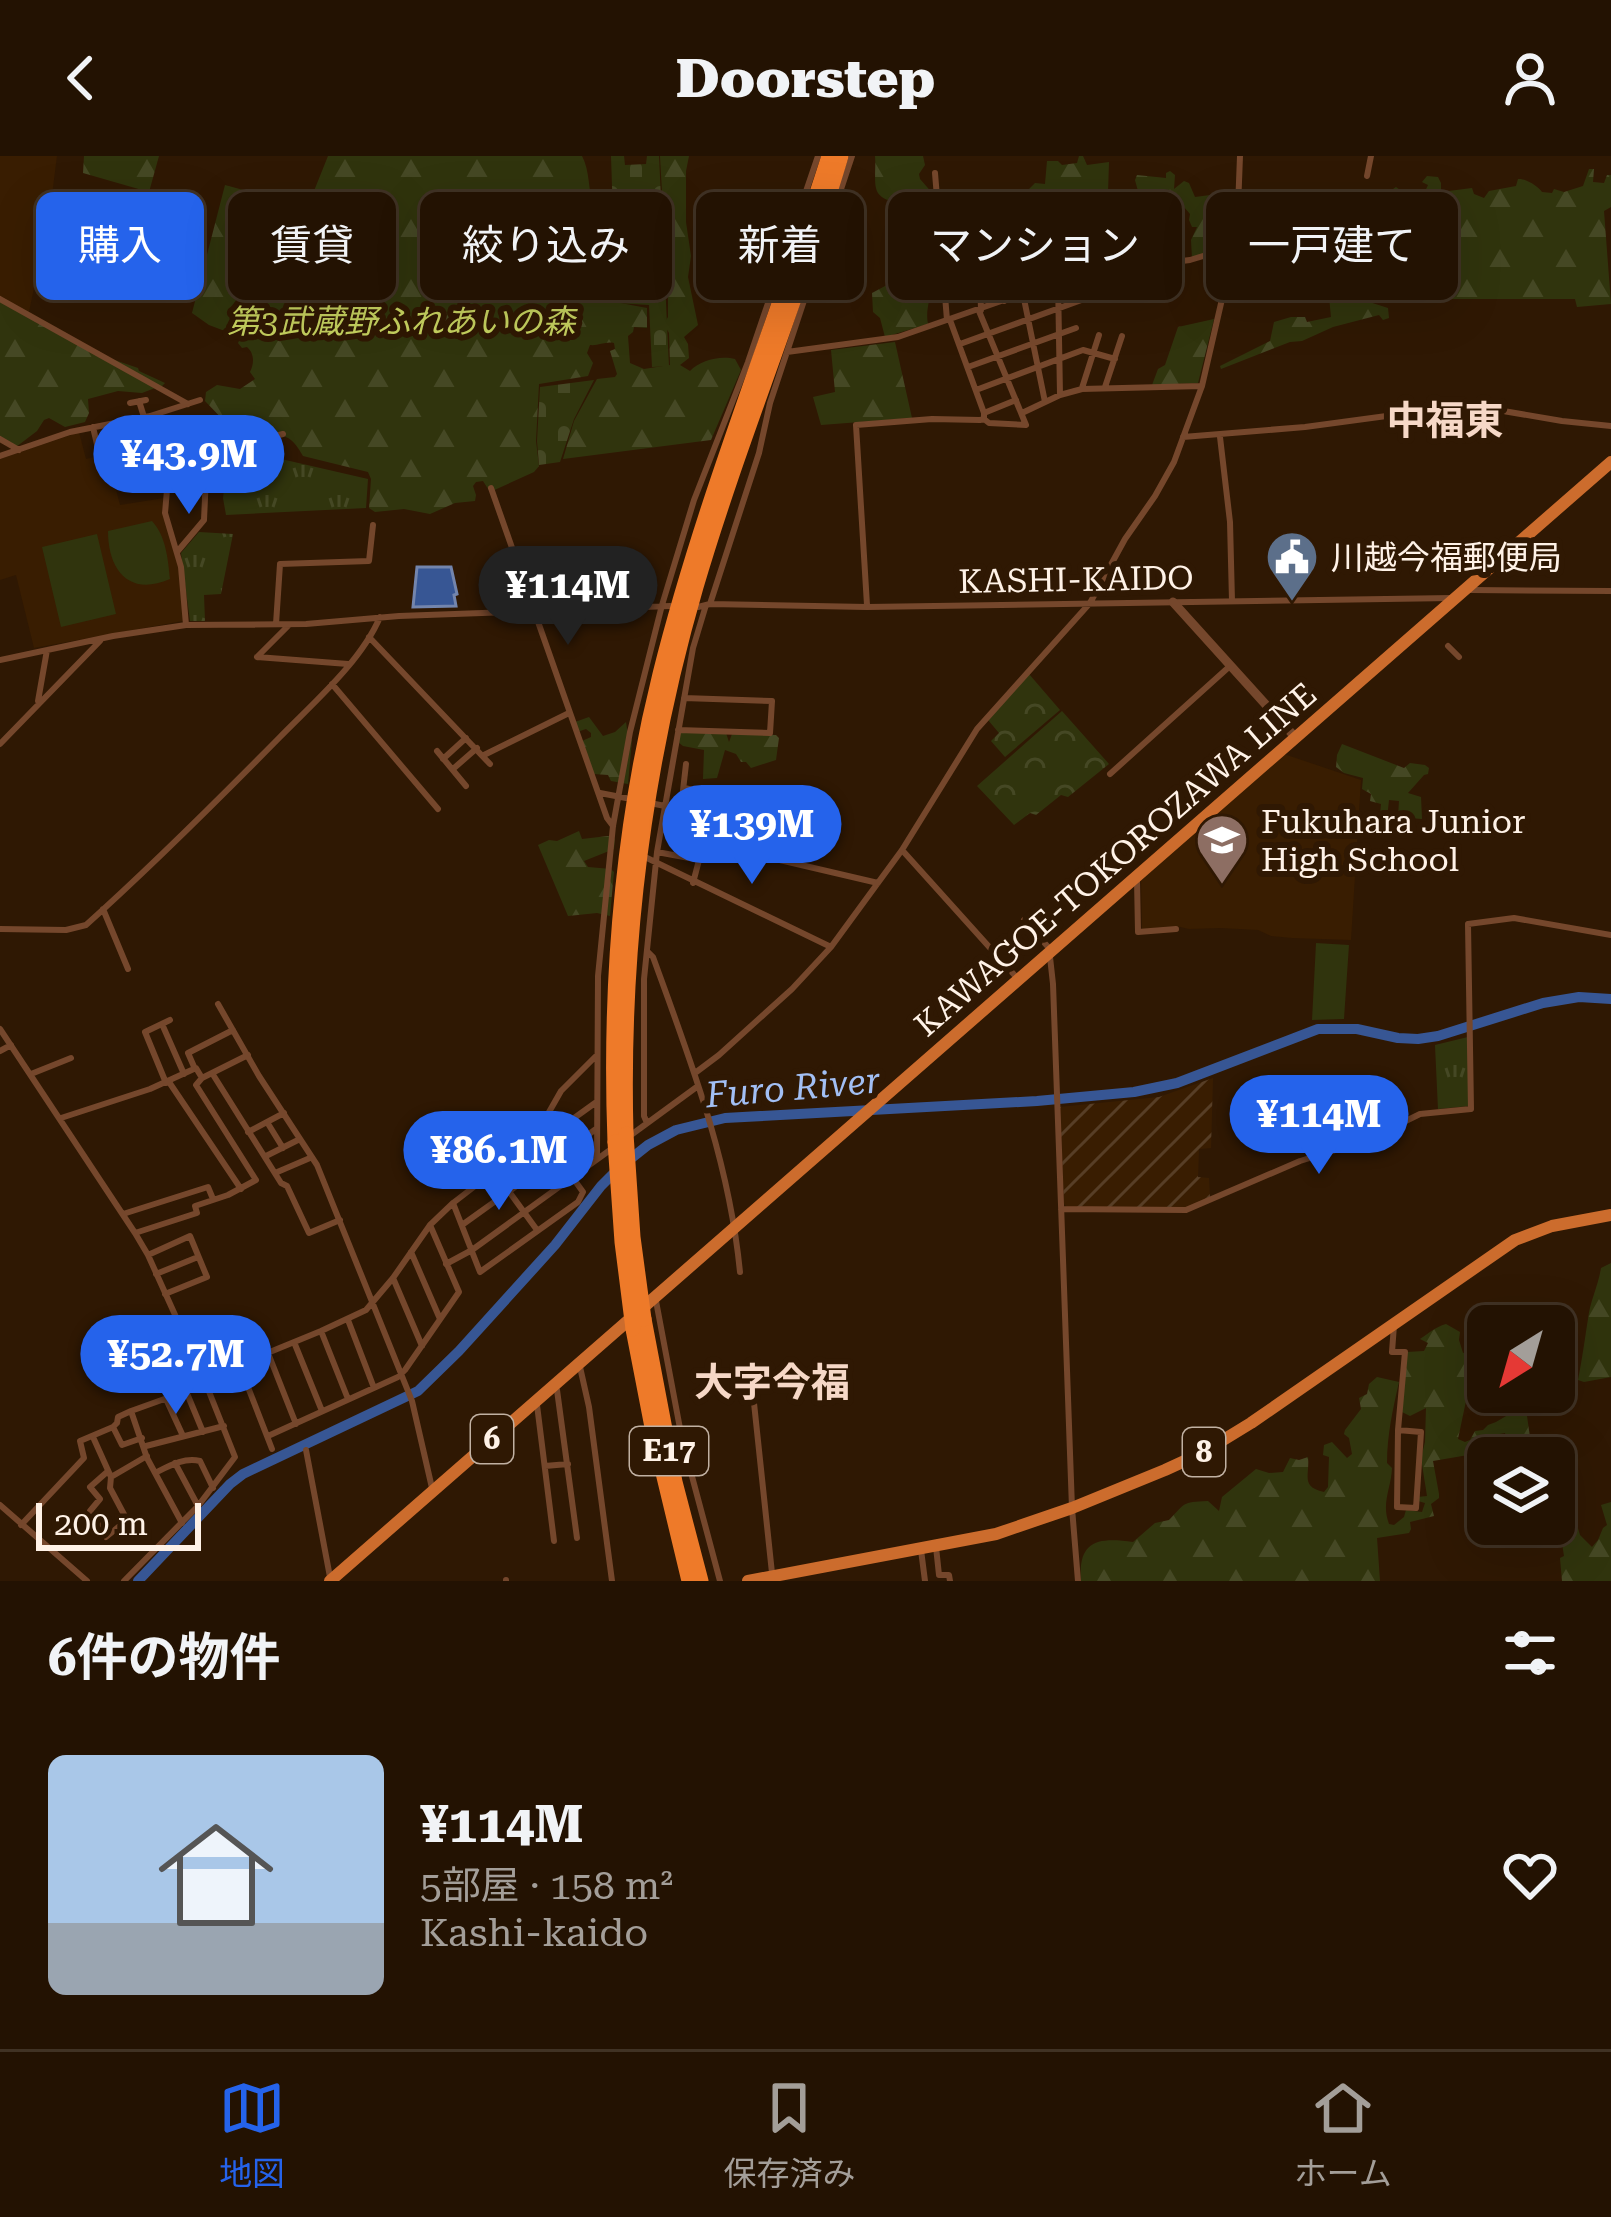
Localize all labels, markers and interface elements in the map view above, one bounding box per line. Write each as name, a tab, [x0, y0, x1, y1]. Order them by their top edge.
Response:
icon: back	[48, 45, 114, 111]
icon: person	[1497, 45, 1563, 111]
text: Doorstep	[676, 47, 935, 110]
chip: 購入	[36, 192, 204, 300]
chip: 賃貸	[228, 192, 396, 300]
chip: 絞り込み	[420, 192, 672, 300]
chip: 新着	[696, 192, 864, 300]
chip: マンション	[888, 192, 1182, 300]
chip: 一戸建て	[1206, 192, 1458, 300]
park label: 第3武蔵野ふれあいの森	[227, 302, 578, 341]
district label: 中福東	[1386, 398, 1504, 444]
pin: ¥43.9M	[91, 415, 287, 517]
text: ¥43.9M	[120, 431, 258, 477]
public building icon: 川越今福郵便局	[1264, 529, 1320, 603]
place label: 川越今福郵便局	[1331, 538, 1562, 577]
pin: ¥114M	[484, 546, 652, 648]
street label: KASHI-KAIDO	[958, 558, 1194, 601]
text: ¥114M	[505, 562, 631, 608]
street label: KAWAGOE-TOKOROZAWA LINE	[907, 674, 1324, 1044]
pin: ¥139M	[668, 785, 836, 887]
text: ¥139M	[689, 801, 815, 847]
place label: Fukuhara Junior High School	[1261, 802, 1526, 879]
school or university icon: Fukuhara Junior High School	[1194, 812, 1250, 886]
water label: Furo River	[703, 1059, 882, 1117]
pin: ¥114M	[1235, 1075, 1403, 1177]
text: ¥114M	[1256, 1091, 1382, 1137]
pin: ¥86.1M	[401, 1111, 597, 1213]
text: ¥86.1M	[430, 1127, 568, 1173]
north arrow	[1467, 1305, 1575, 1413]
map controls	[1467, 1305, 1575, 1545]
pin: ¥52.7M	[78, 1315, 274, 1417]
text: ¥52.7M	[107, 1331, 245, 1377]
district label: 大字今福	[694, 1360, 850, 1406]
road number: 6	[471, 1415, 513, 1463]
road number: E17	[630, 1427, 708, 1475]
road number: 8	[1183, 1428, 1225, 1476]
button: layers	[1467, 1437, 1575, 1545]
scale bar	[36, 1497, 201, 1550]
text: 200 m	[54, 1504, 148, 1543]
icon: filters	[1497, 1620, 1563, 1686]
text: 6件の物件	[48, 1628, 281, 1687]
text: ¥114M	[420, 1795, 584, 1854]
icon: home	[144, 1803, 288, 1947]
icon: heart	[1497, 1842, 1563, 1908]
text: 5部屋 · 158 m²	[420, 1863, 673, 1909]
text: Kashi-kaido	[420, 1910, 648, 1956]
tab: 地図	[219, 2075, 285, 2195]
tab: 保存済み	[723, 2075, 855, 2195]
tab: ホーム	[1294, 2075, 1392, 2195]

